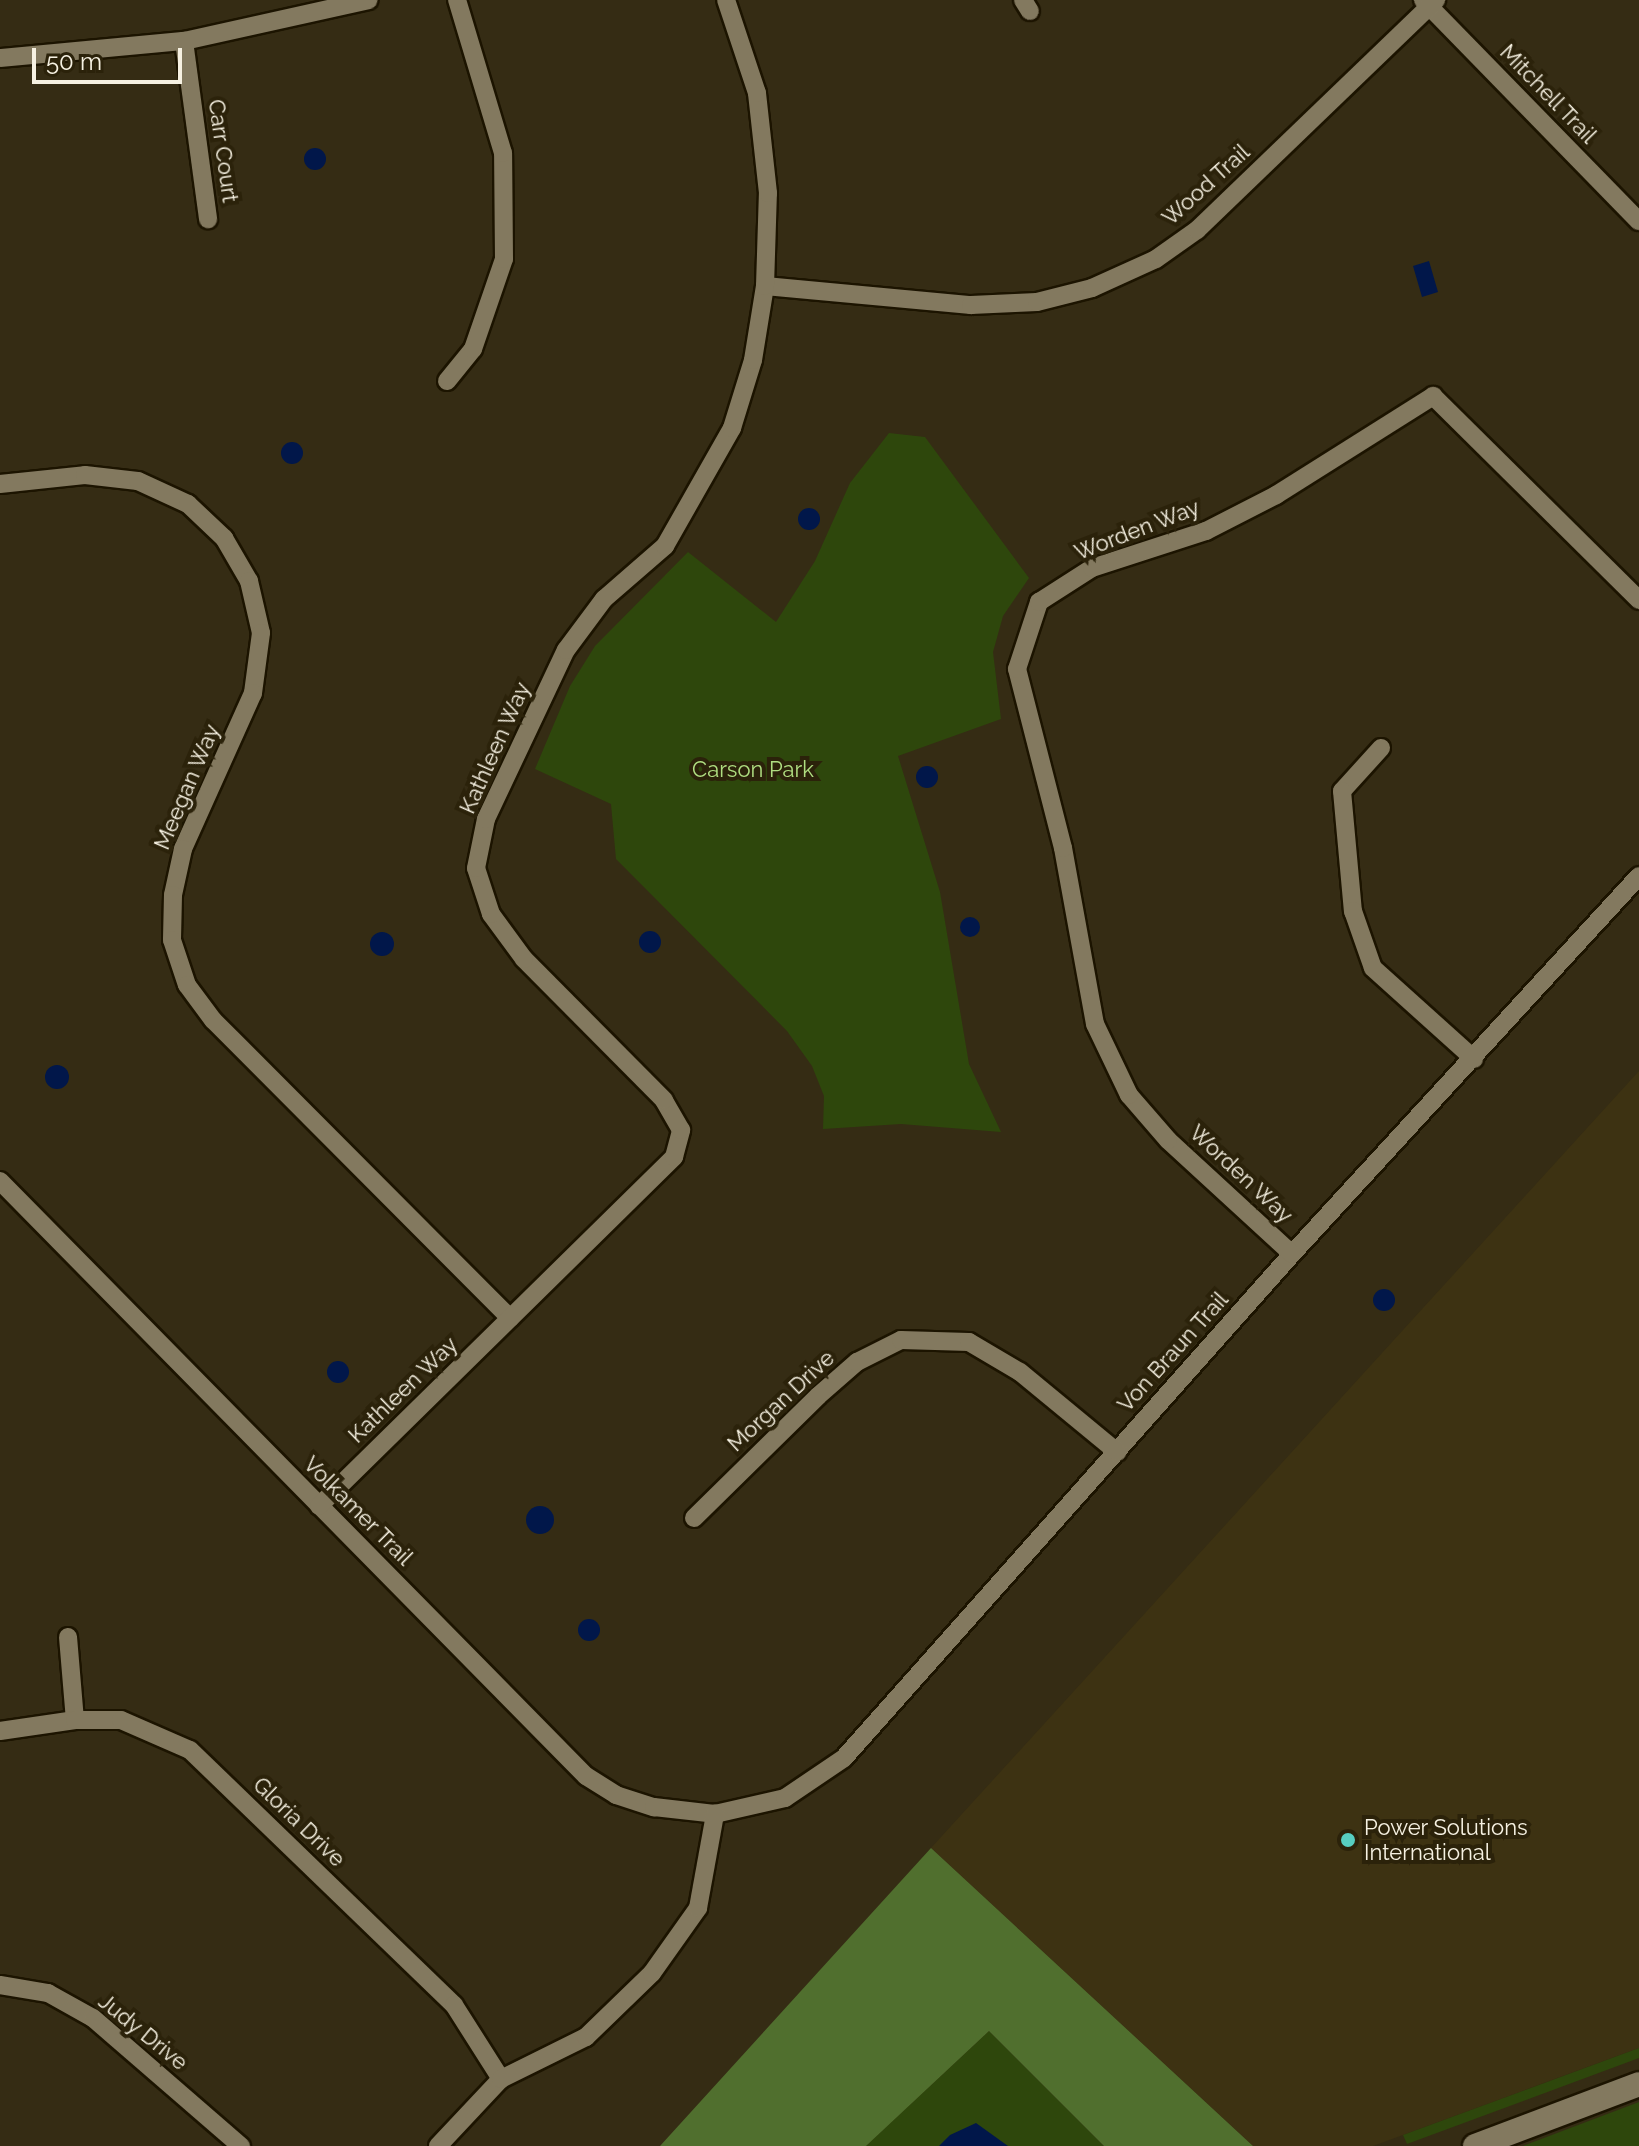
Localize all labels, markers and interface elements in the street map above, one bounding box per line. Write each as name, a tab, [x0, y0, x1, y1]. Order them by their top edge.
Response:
scale bar	[36, 32, 186, 82]
street label: Mitchell Trail	[1494, 39, 1602, 149]
text: 50 m	[46, 47, 102, 76]
street label: Carr Court	[203, 97, 243, 205]
street label: Wood Trail	[1157, 139, 1255, 231]
street label: Worden Way	[1070, 494, 1204, 566]
street label: Kathleen Way	[454, 678, 536, 818]
street label: Meegan Way	[149, 720, 225, 854]
park label: Carson Park	[692, 757, 814, 783]
street label: Worden Way	[1184, 1119, 1298, 1229]
street label: Von Braun Trail	[1112, 1286, 1234, 1418]
street label: Kathleen Way	[343, 1331, 463, 1449]
street label: Morgan Drive	[722, 1345, 840, 1457]
street label: Volkamer Trail	[298, 1451, 418, 1571]
street label: Gloria Drive	[248, 1772, 350, 1872]
place label: Power Solutions International	[1364, 1814, 1528, 1866]
marker: Power Solutions International	[1339, 1831, 1357, 1849]
street label: Judy Drive	[93, 1988, 193, 2076]

